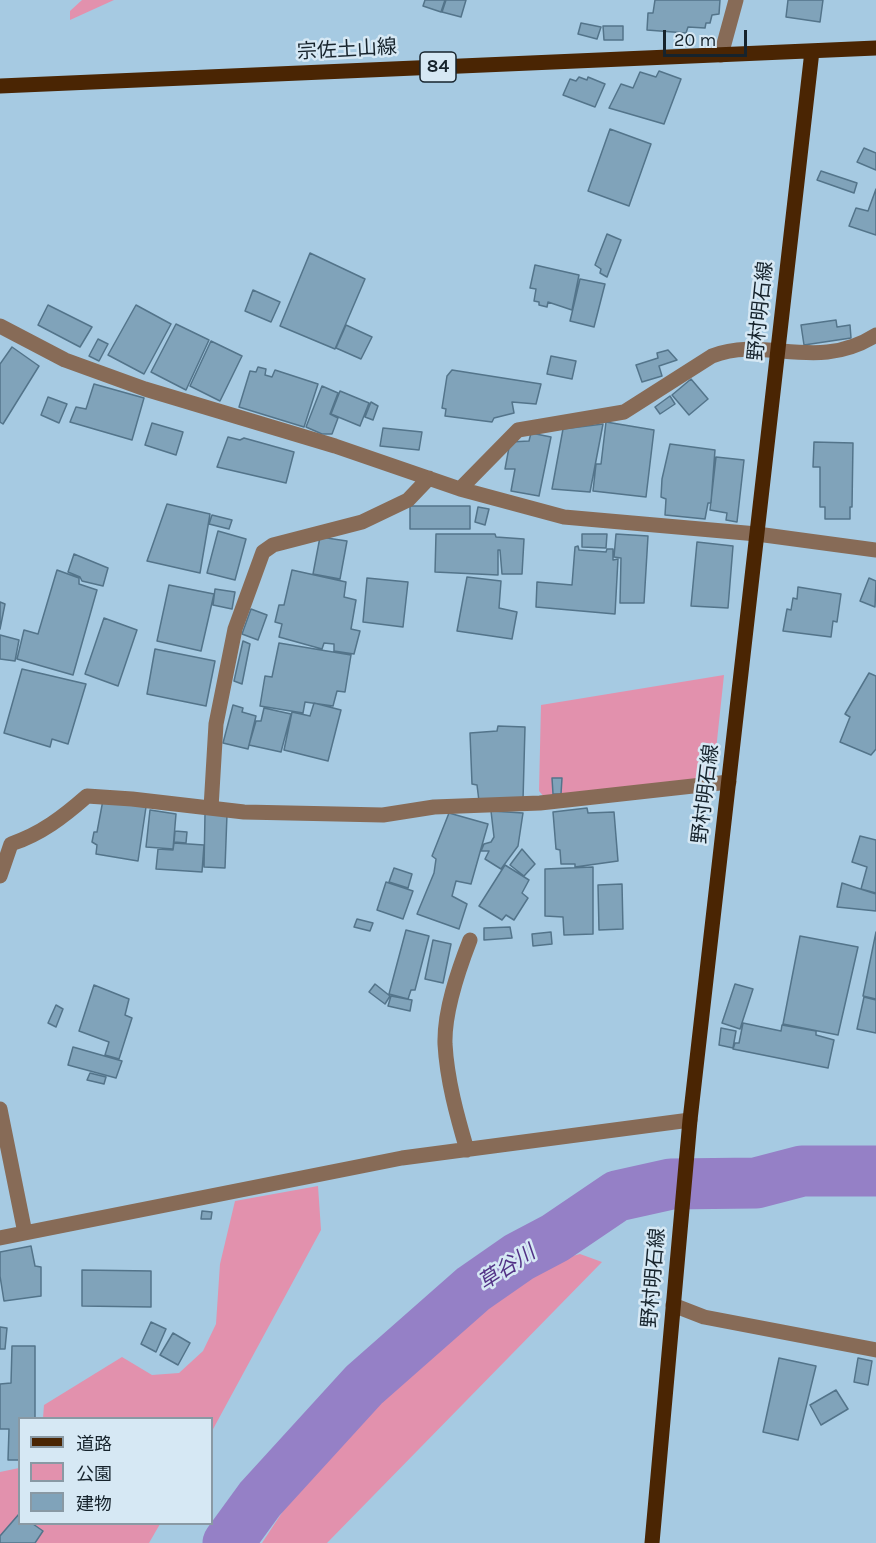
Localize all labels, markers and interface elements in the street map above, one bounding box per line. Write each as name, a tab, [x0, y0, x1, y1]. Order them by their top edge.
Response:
scale bar	[666, 18, 750, 56]
text: 20 m	[674, 29, 716, 51]
street label: 宗佐土山線	[296, 35, 398, 65]
road number: 84	[420, 52, 456, 82]
street label: 野村明石線	[744, 260, 778, 362]
street label: 野村明石線	[688, 743, 724, 845]
street label: 野村明石線	[638, 1227, 670, 1329]
water label: 草谷川	[474, 1240, 540, 1296]
legend	[18, 1417, 213, 1525]
text: 道路	[76, 1433, 112, 1455]
text: 公園	[76, 1463, 112, 1485]
text: 建物	[76, 1493, 112, 1515]

